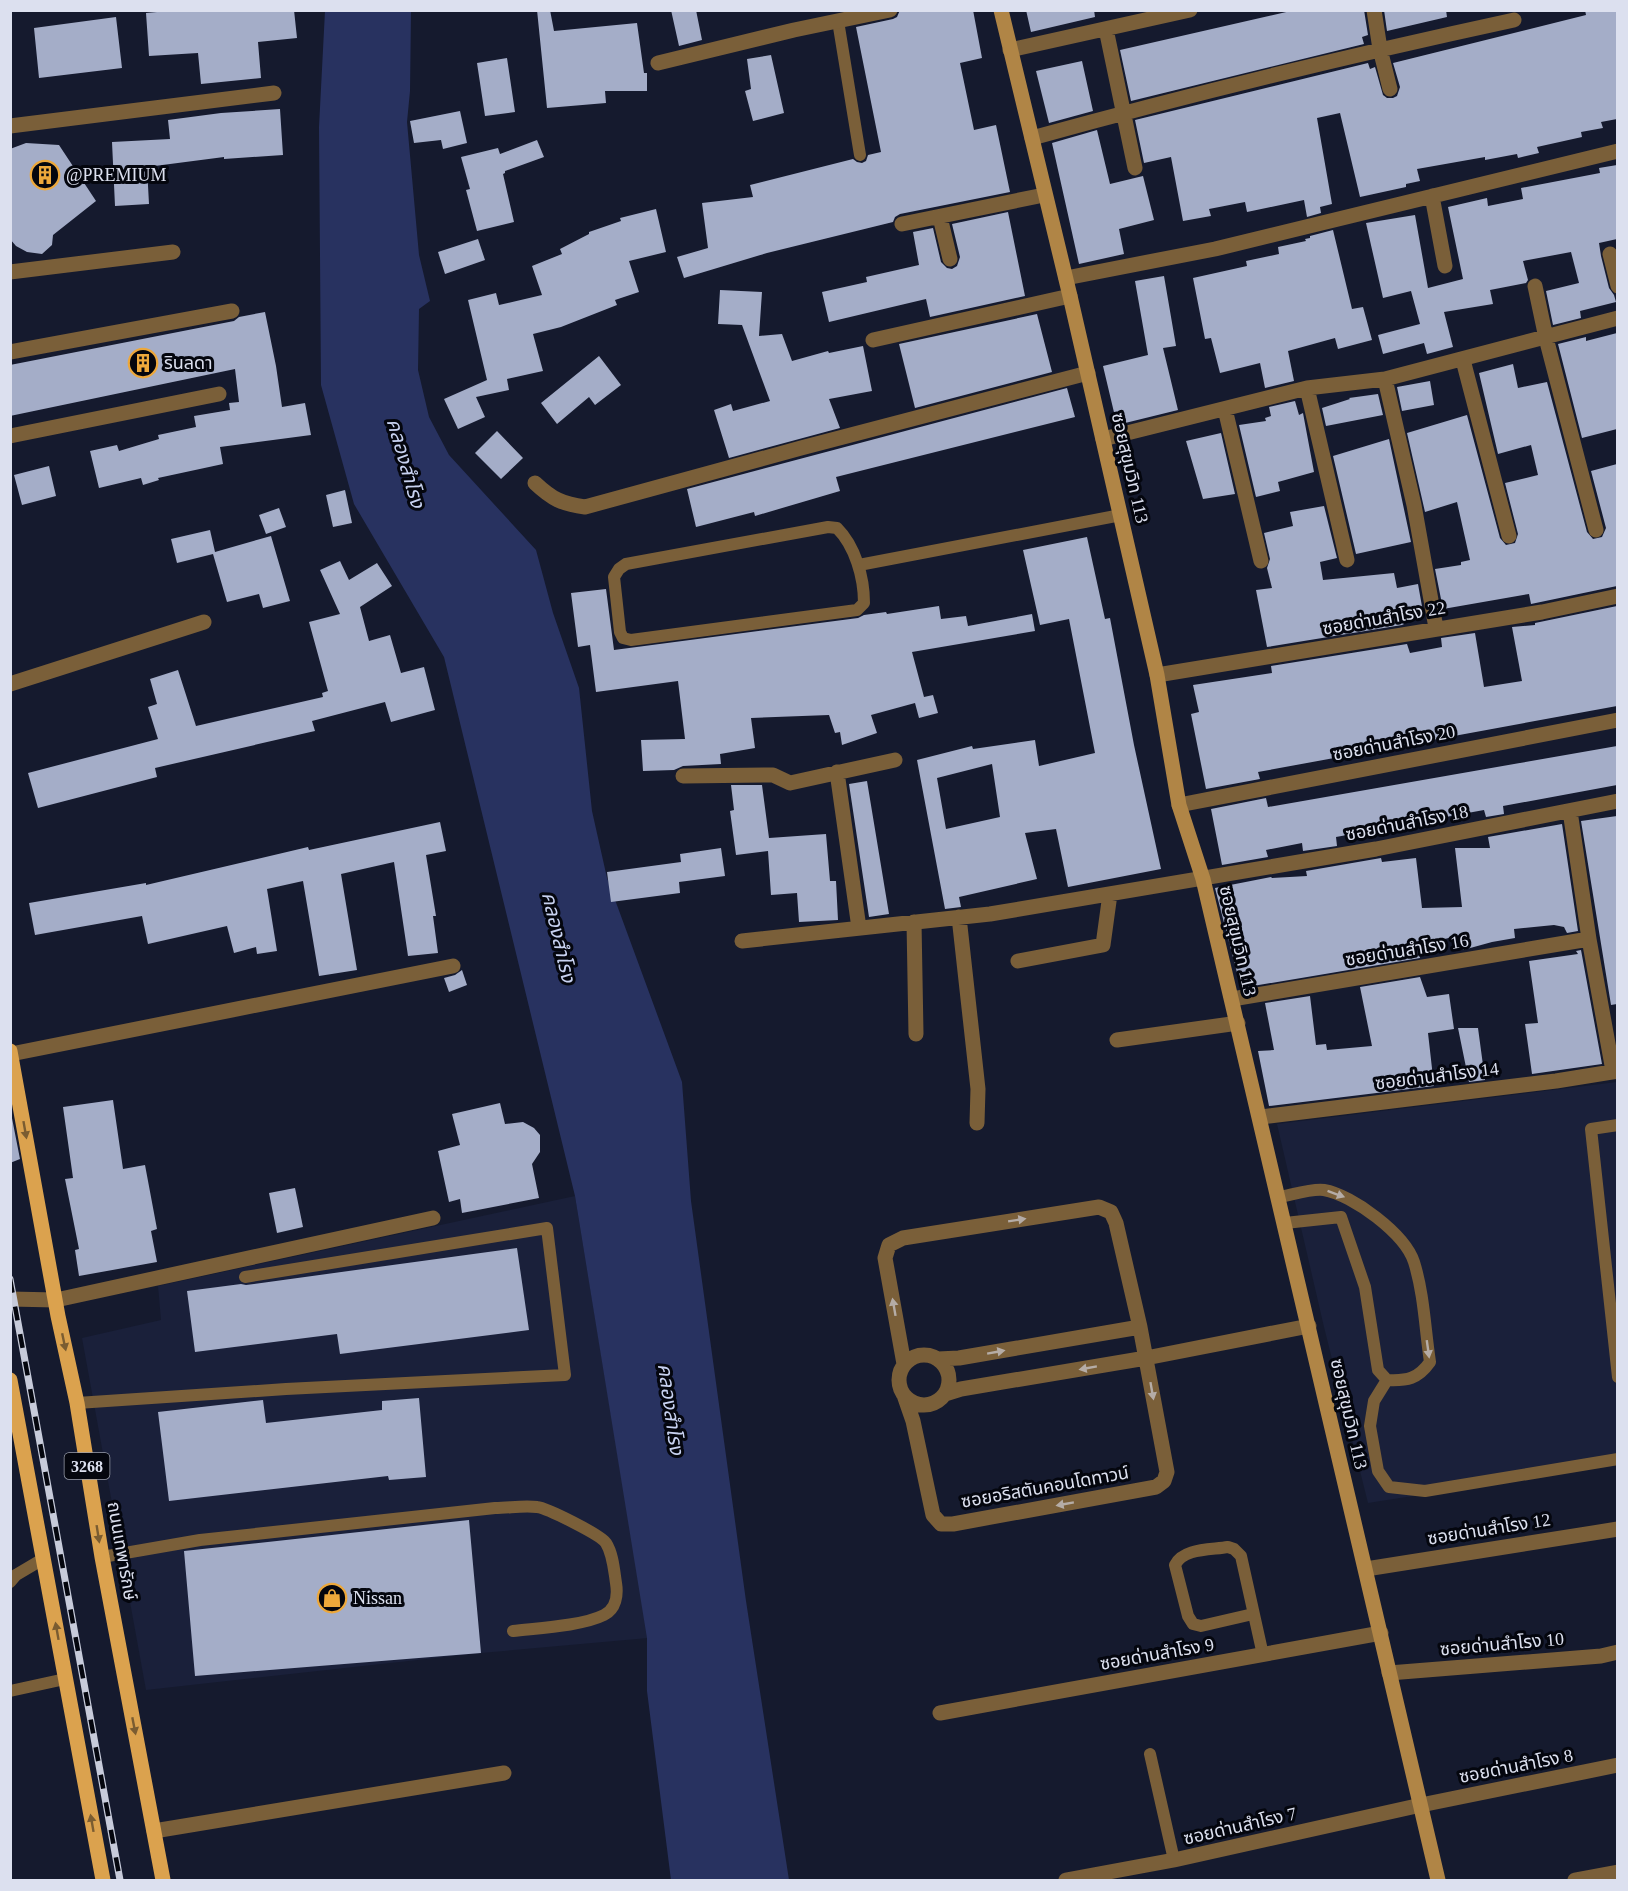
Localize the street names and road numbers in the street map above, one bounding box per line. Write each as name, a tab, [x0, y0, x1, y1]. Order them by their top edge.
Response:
street label: ซอยสุขุมวิท 113	[1107, 411, 1152, 525]
street label: ซอยด่านสำโรง 22	[1321, 597, 1447, 639]
street label: ซอยด่านสำโรง 20	[1331, 721, 1457, 765]
street label: ซอยด่านสำโรง 18	[1344, 801, 1470, 845]
street label: ซอยสุขุมวิท 113	[1215, 884, 1260, 998]
street label: ซอยด่านสำโรง 16	[1344, 930, 1470, 970]
street label: ซอยด่านสำโรง 14	[1374, 1058, 1500, 1094]
street label: ซอยสุขุมวิท 113	[1326, 1357, 1371, 1471]
road number: 3268	[64, 1453, 110, 1479]
street label: ซอยอริสตันคอนโดทาวน์	[960, 1462, 1130, 1512]
street label: ถนนเทพารักษ์	[103, 1500, 141, 1602]
street label: ซอยด่านสำโรง 12	[1426, 1509, 1552, 1549]
street label: ซอยด่านสำโรง 10	[1439, 1629, 1565, 1659]
street label: ซอยด่านสำโรง 9	[1098, 1634, 1216, 1674]
street label: ซอยด่านสำโรง 8	[1457, 1745, 1575, 1787]
street label: ซอยด่านสำโรง 7	[1182, 1803, 1298, 1849]

